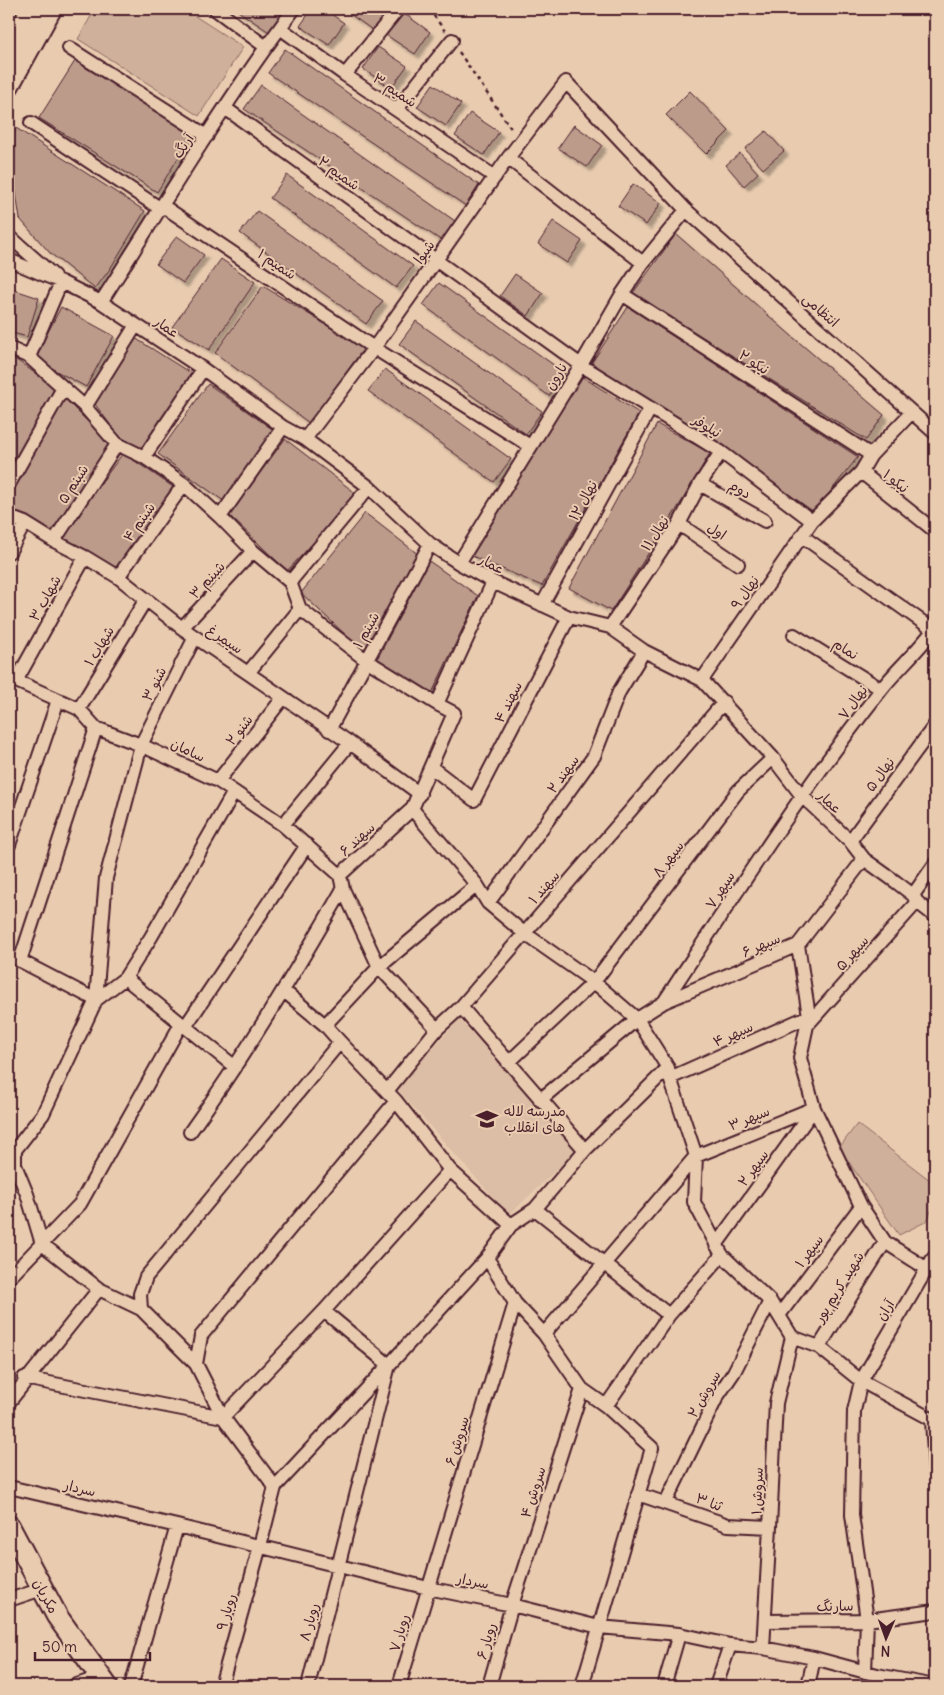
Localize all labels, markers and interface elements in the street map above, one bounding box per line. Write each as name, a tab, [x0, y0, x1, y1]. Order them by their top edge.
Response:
street label: شمیم ۳	[368, 69, 420, 113]
street label: آرنگ	[168, 130, 198, 162]
street label: شمیم ۲	[313, 152, 363, 196]
street label: شیوا	[410, 237, 438, 267]
street label: شمیم ۱	[253, 245, 300, 285]
street label: انتظامی	[799, 289, 843, 331]
street label: عمار	[150, 312, 183, 342]
street label: نیکو ۲	[735, 346, 773, 378]
street label: نارون	[541, 359, 571, 393]
street label: نیلوفر	[688, 410, 725, 443]
street label: شبنم ۵	[54, 461, 94, 508]
street label: نیکو ۱	[879, 465, 913, 497]
street label: نهال ۱۲	[564, 476, 602, 524]
street label: دوم	[725, 476, 754, 504]
street label: شبنم ۴	[119, 499, 161, 546]
street label: نهال ۱۱	[637, 511, 673, 555]
street label: اول	[704, 518, 730, 544]
street label: عمار	[475, 549, 508, 578]
street label: شبنم ۳	[185, 557, 230, 604]
street label: نهال ۹	[727, 571, 763, 613]
street label: شهاب ۳	[25, 572, 65, 624]
street label: شبنم ۱	[349, 609, 385, 652]
street label: سیمرغ	[203, 620, 247, 658]
street label: شهاب ۱	[80, 623, 118, 669]
street label: نمام	[829, 634, 862, 666]
street label: شنو ۳	[138, 664, 171, 705]
street label: سهند ۴	[490, 678, 526, 726]
street label: نهال ۷	[834, 681, 872, 723]
street label: شنو ۲	[221, 711, 257, 750]
street label: سامان	[168, 734, 208, 766]
street label: سهند ۲	[543, 751, 583, 797]
street label: نهال ۵	[861, 753, 899, 795]
street label: عمار	[813, 786, 846, 818]
street label: سهند ۶	[335, 818, 379, 860]
street label: سپهر ۸	[648, 837, 688, 882]
street label: سهند ۱	[524, 866, 564, 908]
street label: سپهر ۷	[701, 868, 740, 913]
street label: سپهر ۶	[739, 929, 783, 962]
street label: سپهر ۵	[832, 932, 873, 975]
street label: سپهر ۴	[710, 1017, 756, 1052]
place label: مدرسه لاله های انقلاب	[504, 1102, 566, 1136]
street label: سپهر ۳	[726, 1102, 773, 1135]
school or university icon: مدرسه لاله های انقلاب	[474, 1106, 500, 1132]
street label: سپهر ۲	[734, 1146, 773, 1190]
street label: سپهر ۱	[791, 1231, 828, 1272]
street label: شهید کریم پور	[810, 1248, 870, 1328]
street label: آران	[872, 1296, 898, 1324]
street label: سروش ۲	[683, 1367, 726, 1421]
street label: سروش ۶	[441, 1414, 474, 1468]
street label: سروش ۴	[516, 1464, 551, 1520]
street label: سروش ۱	[747, 1467, 768, 1515]
street label: سردار	[61, 1475, 98, 1500]
street label: ثنا ۳	[693, 1489, 726, 1515]
street label: سردار	[455, 1569, 490, 1593]
street label: مکریان	[29, 1576, 63, 1616]
street label: روبار ۹	[212, 1591, 240, 1633]
street label: سارنگ	[816, 1597, 854, 1615]
street label: روبار ۸	[295, 1601, 323, 1643]
street label: روبار ۷	[385, 1612, 413, 1654]
north arrow	[862, 1612, 912, 1662]
street label: روبار ۶	[472, 1621, 500, 1661]
scale bar	[35, 1630, 150, 1662]
text: 50 m	[42, 1637, 77, 1656]
text: N	[880, 1642, 891, 1660]

